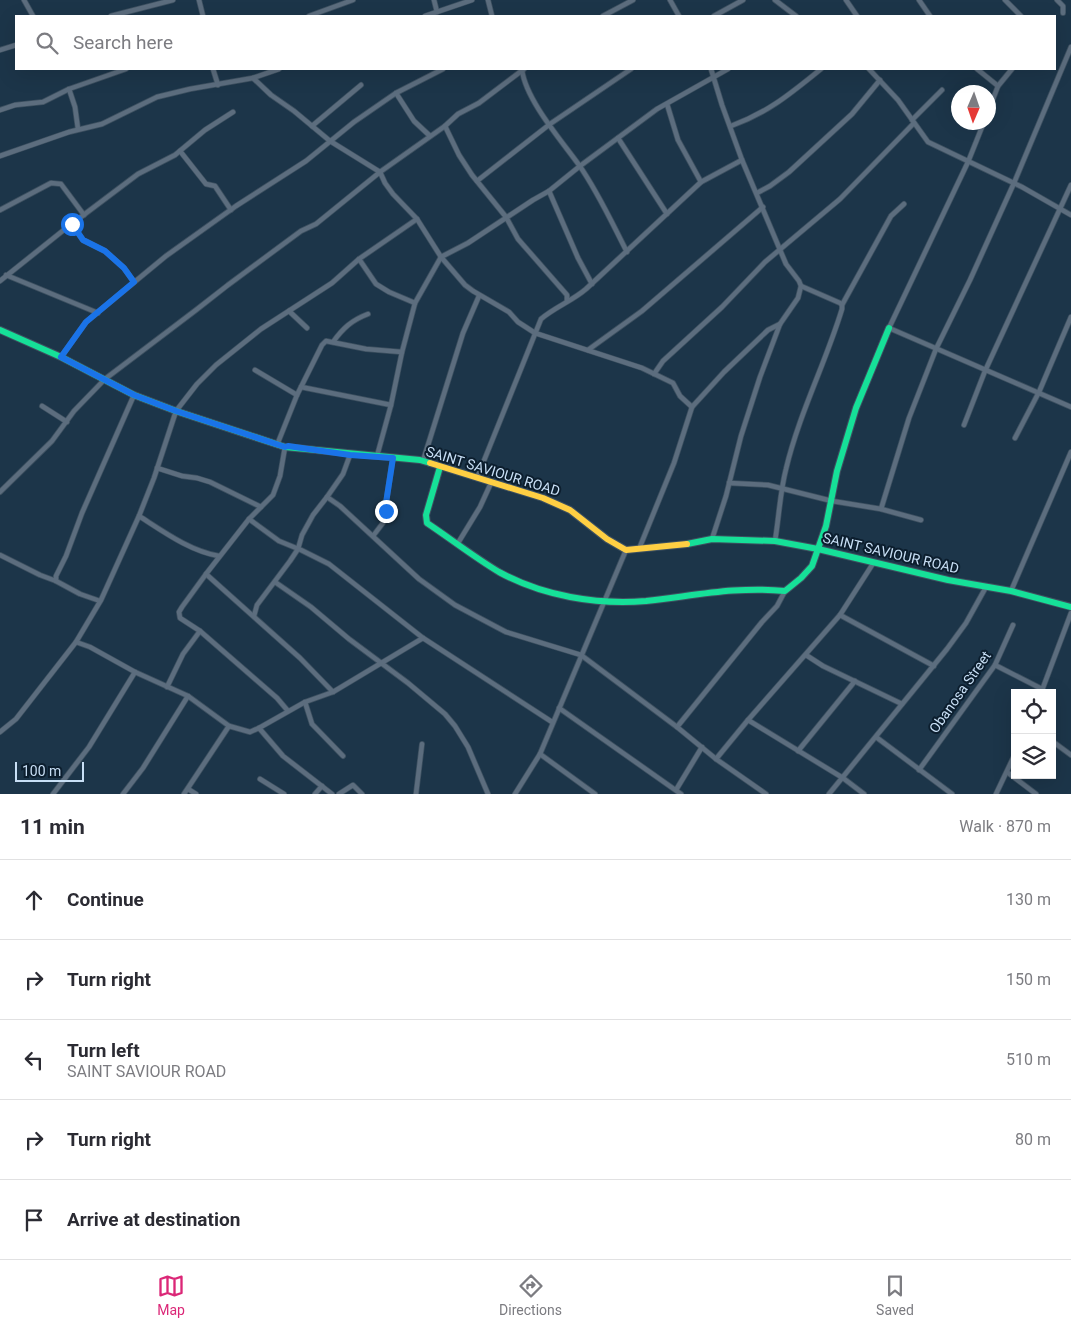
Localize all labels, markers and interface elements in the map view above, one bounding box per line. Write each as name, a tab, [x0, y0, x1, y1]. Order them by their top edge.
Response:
search box	[15, 15, 1056, 70]
icon: search	[33, 29, 61, 57]
text: Search here	[73, 31, 173, 54]
north arrow	[951, 85, 996, 130]
route start	[61, 213, 84, 236]
street label: SAINT SAVIOUR ROAD	[424, 443, 562, 499]
route end	[375, 500, 398, 523]
street label: SAINT SAVIOUR ROAD	[821, 530, 961, 576]
street label: Obanosa Street	[926, 648, 994, 736]
map controls	[1011, 689, 1056, 779]
button: locate	[1011, 689, 1056, 734]
button: layers	[1011, 734, 1056, 779]
scale bar	[15, 759, 84, 782]
text: 100 m	[22, 763, 61, 779]
text: 11 min	[20, 815, 85, 839]
text: Walk · 870 m	[959, 817, 1051, 836]
icon: ahead	[20, 886, 48, 914]
text: Continue	[67, 888, 144, 911]
text: 130 m	[1006, 890, 1051, 909]
icon: right	[20, 966, 48, 994]
text: Turn right	[67, 968, 151, 991]
text: 150 m	[1006, 970, 1051, 989]
text: Turn left	[67, 1039, 140, 1062]
icon: left	[20, 1046, 48, 1074]
text: 510 m	[1006, 1050, 1051, 1069]
text: SAINT SAVIOUR ROAD	[67, 1062, 226, 1081]
icon: right	[20, 1126, 48, 1154]
text: Turn right	[67, 1128, 151, 1151]
text: 80 m	[1015, 1130, 1051, 1149]
icon: arrive	[20, 1206, 48, 1234]
text: Arrive at destination	[67, 1208, 240, 1231]
tab: Map	[157, 1272, 185, 1318]
tab: Directions	[499, 1272, 562, 1318]
tab: Saved	[876, 1272, 914, 1318]

